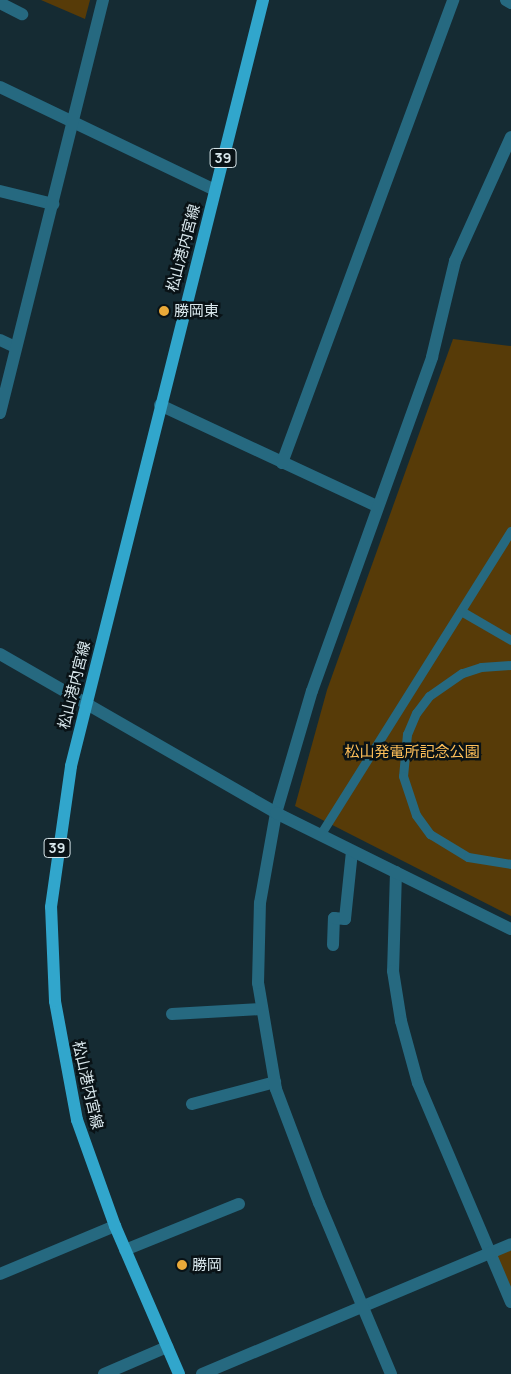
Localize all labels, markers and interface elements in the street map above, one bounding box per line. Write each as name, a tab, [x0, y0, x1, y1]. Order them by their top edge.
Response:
road number: 39	[209, 146, 237, 170]
street label: 松山港内宮線	[163, 202, 203, 294]
place label: 勝岡東	[174, 302, 219, 320]
marker: 勝岡東	[158, 305, 170, 317]
street label: 松山港内宮線	[54, 639, 94, 731]
park label: 松山発電所記念公園	[345, 743, 479, 761]
road number: 39	[43, 836, 71, 860]
street label: 松山港内宮線	[69, 1039, 107, 1131]
place label: 勝岡	[192, 1256, 222, 1274]
marker: 勝岡	[176, 1259, 188, 1271]

